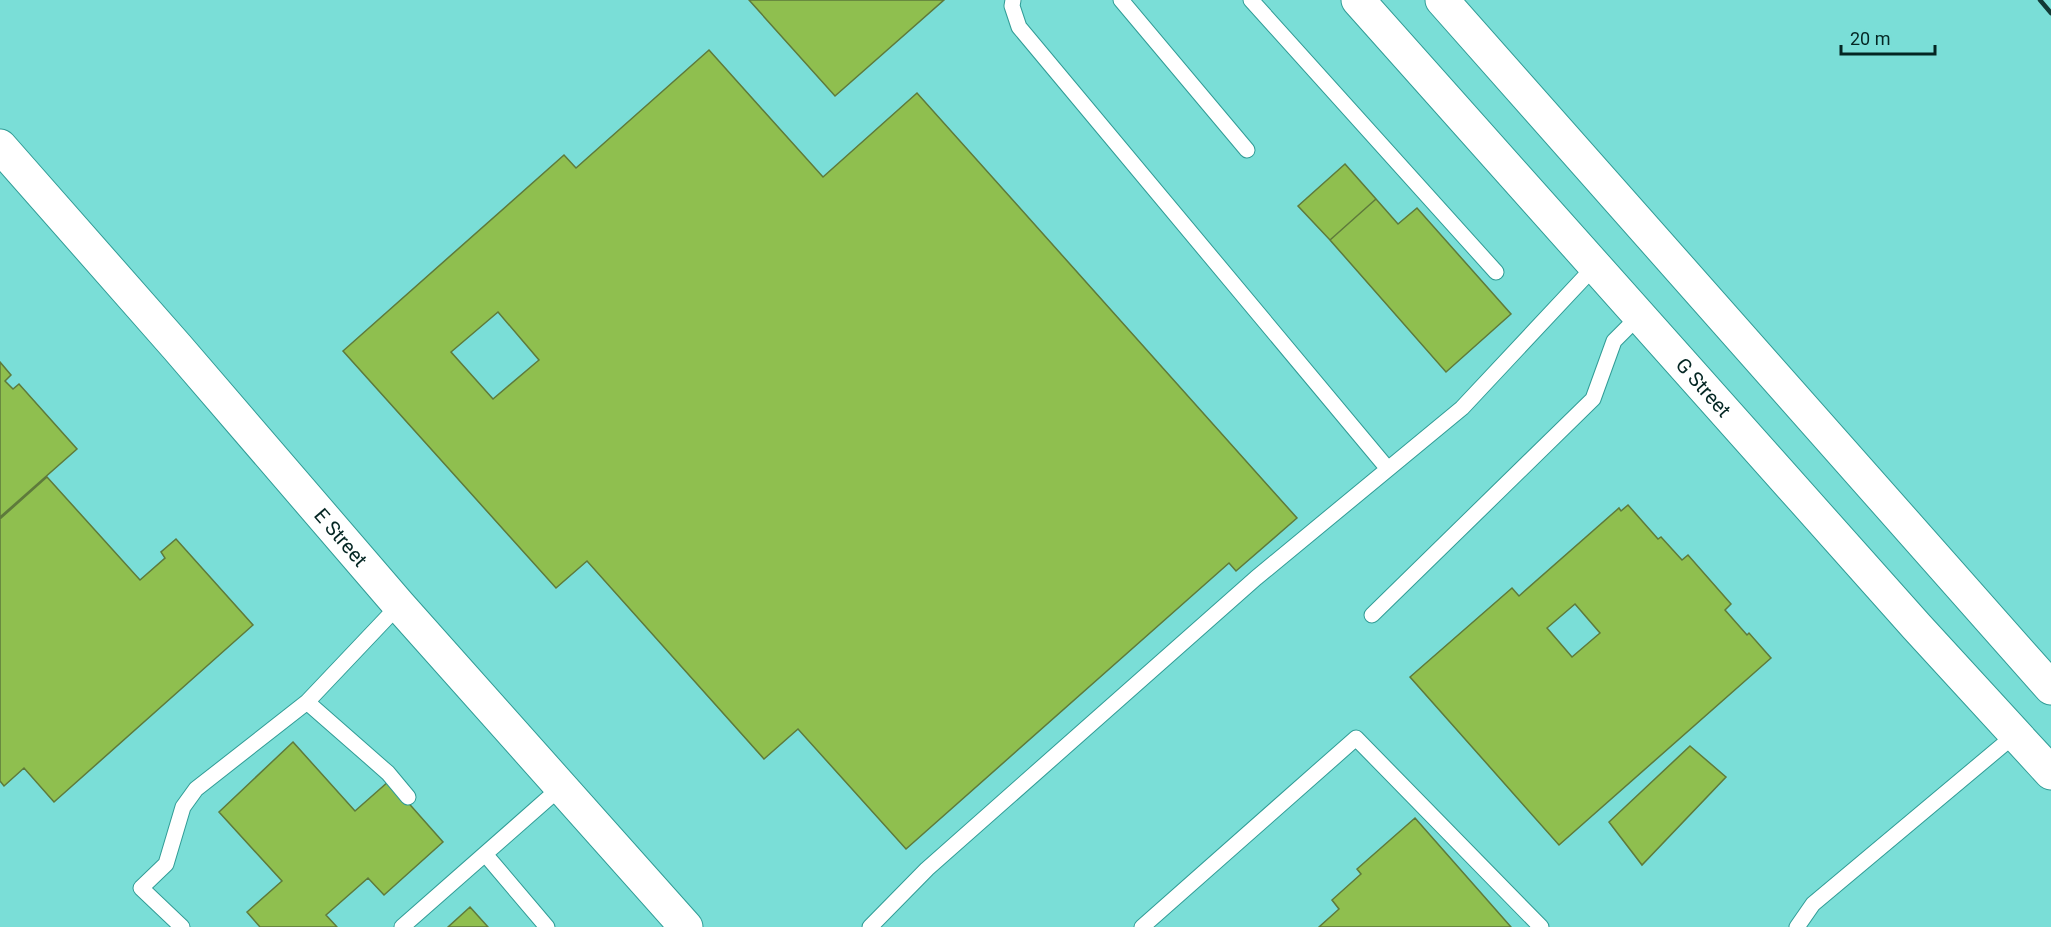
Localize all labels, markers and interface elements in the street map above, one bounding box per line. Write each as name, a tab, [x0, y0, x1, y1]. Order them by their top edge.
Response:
scale bar	[1841, 18, 1936, 56]
text: 20 m	[1850, 28, 1890, 49]
street label: G Street	[1671, 353, 1736, 422]
street label: E Street	[309, 503, 372, 571]

